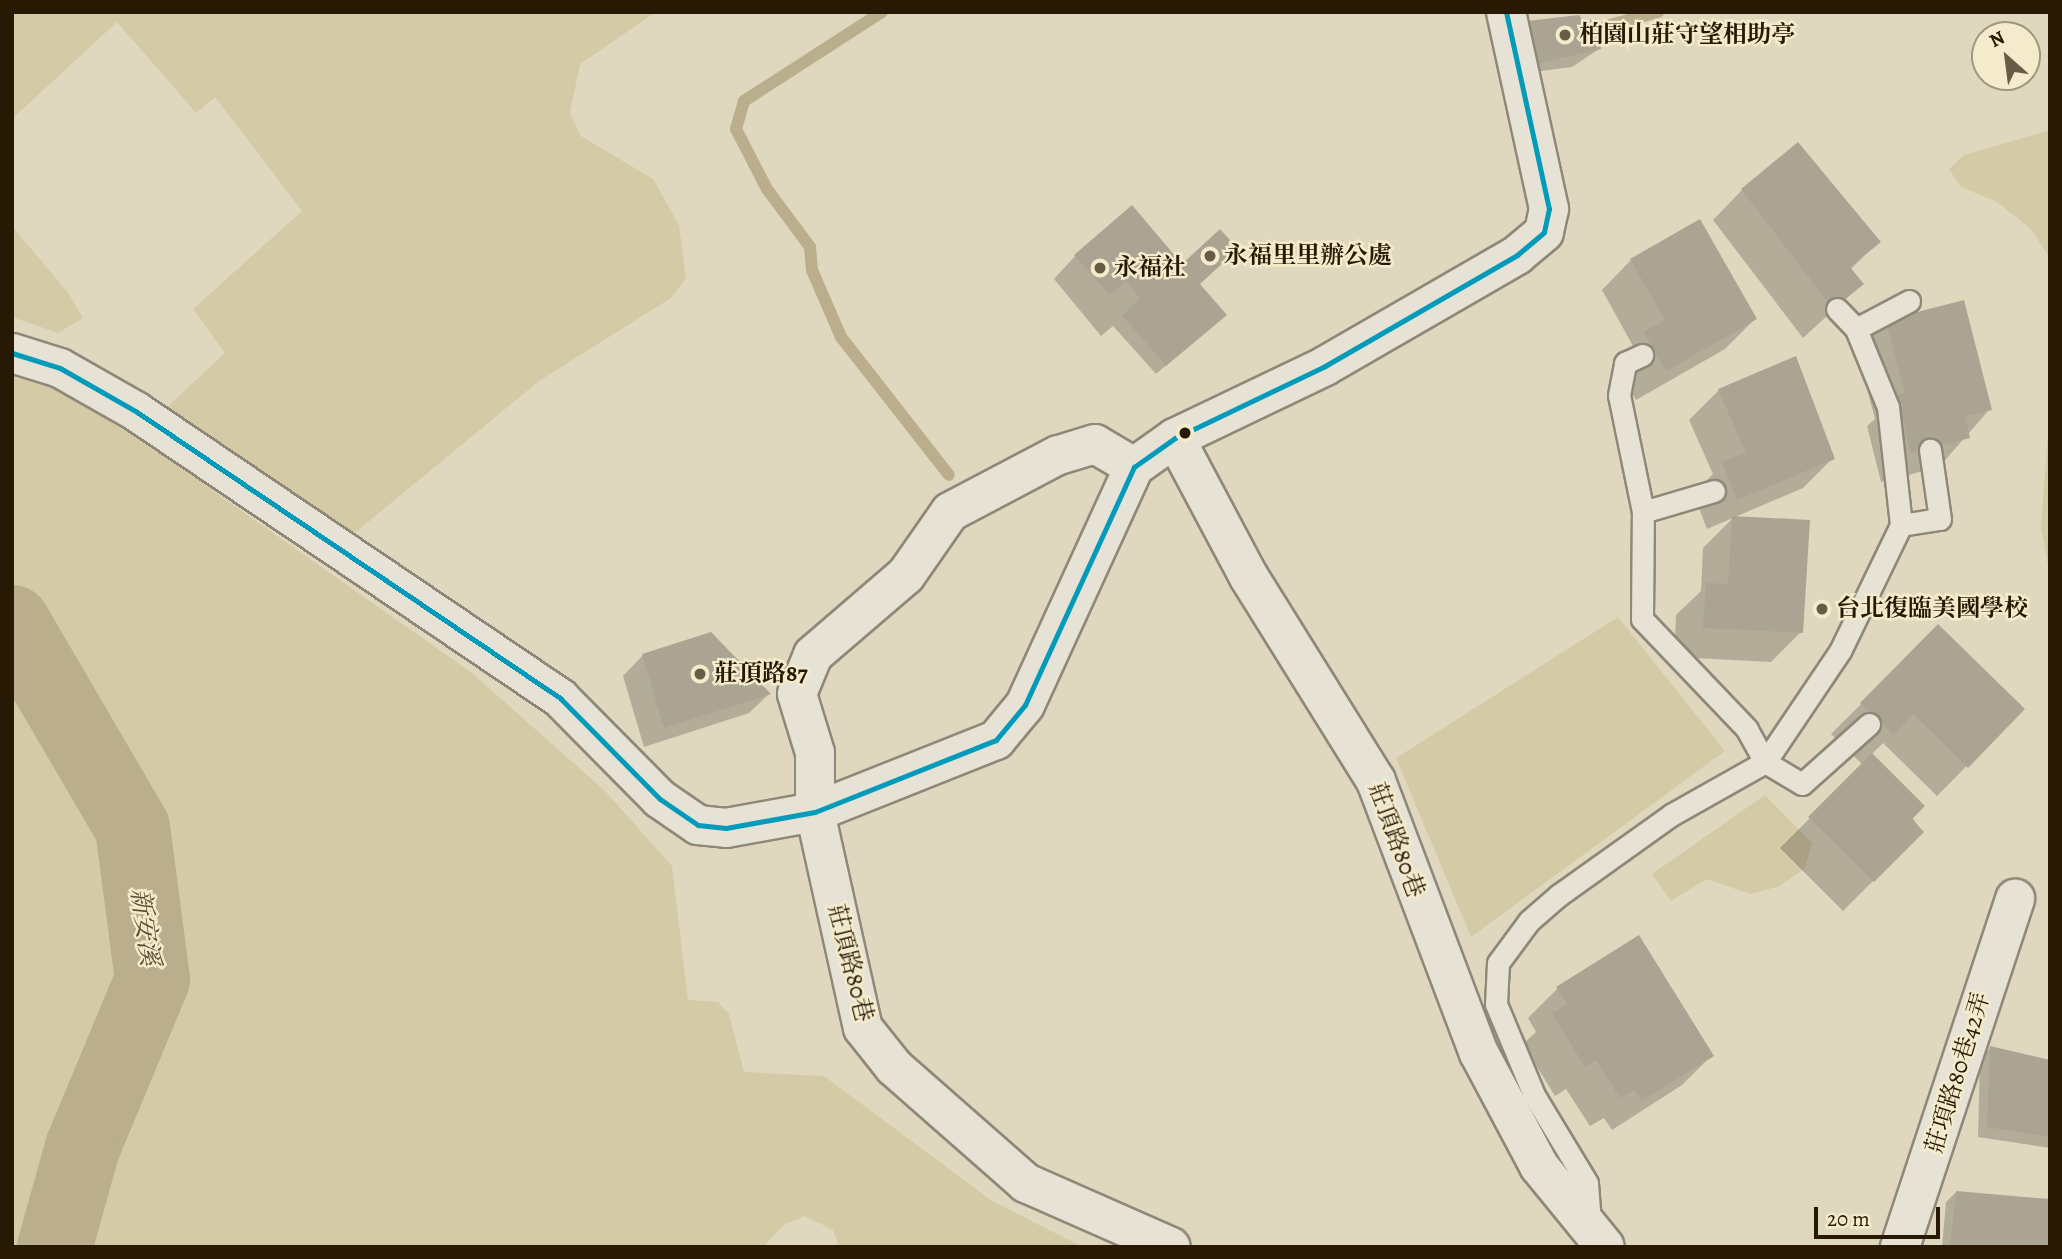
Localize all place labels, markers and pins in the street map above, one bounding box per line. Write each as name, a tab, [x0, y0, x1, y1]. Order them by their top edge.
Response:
place label: 柏園山莊守望相助亭	[1579, 21, 1795, 49]
marker: 柏園山莊守望相助亭	[1557, 27, 1573, 43]
place label: 永福里里辦公處	[1224, 242, 1392, 270]
marker: 永福里里辦公處	[1202, 248, 1218, 264]
place label: 永福社	[1114, 254, 1186, 282]
marker: 永福社	[1092, 260, 1108, 276]
unlabelled marker	[1178, 426, 1192, 440]
place label: 台北復臨美國學校	[1836, 595, 2028, 623]
marker: 台北復臨美國學校	[1814, 601, 1830, 617]
place label: 莊頂路87	[714, 660, 808, 688]
marker: 莊頂路87	[692, 666, 708, 682]

